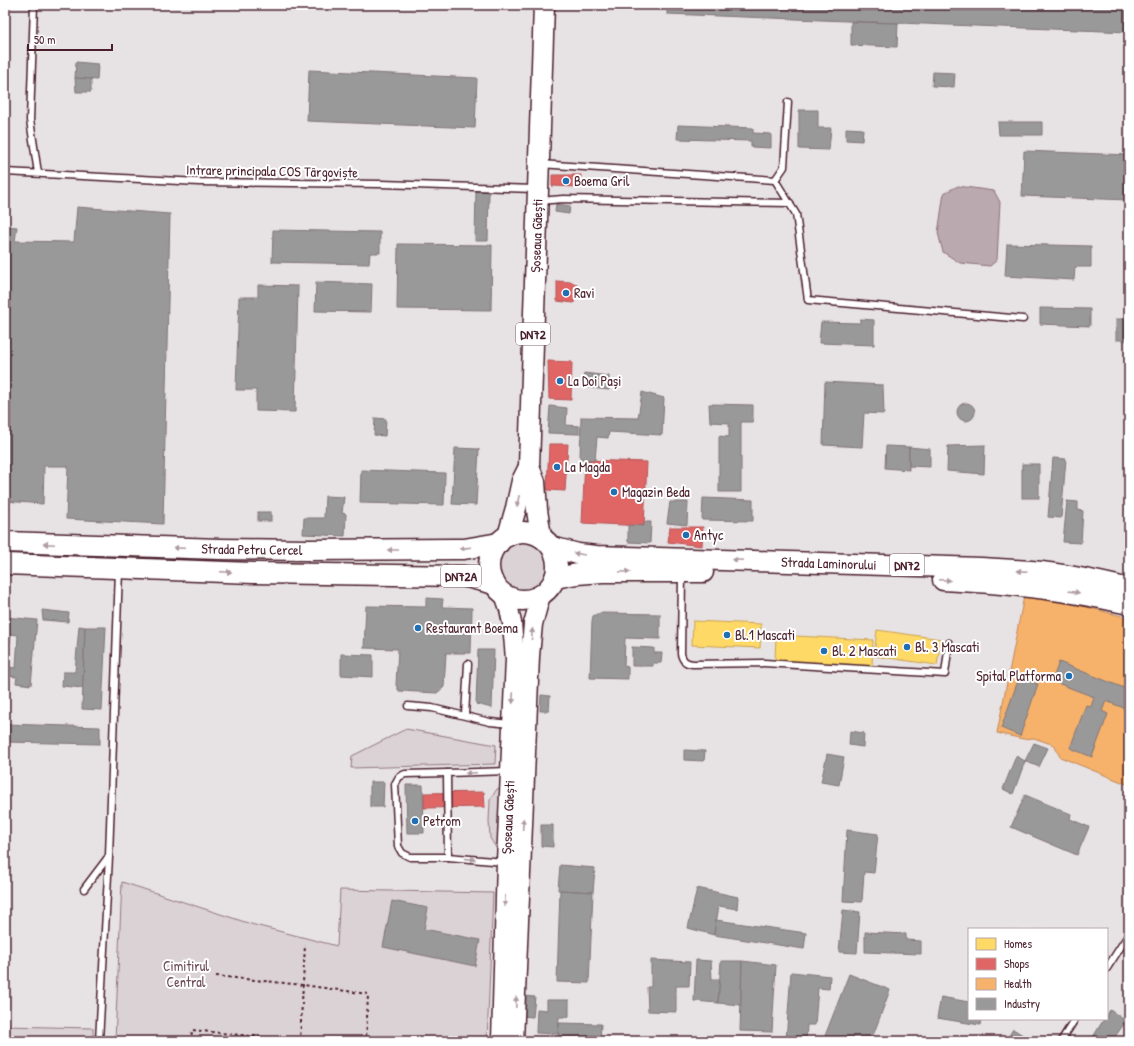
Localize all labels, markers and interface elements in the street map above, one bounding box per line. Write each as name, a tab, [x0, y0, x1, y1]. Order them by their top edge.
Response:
scale bar	[28, 26, 112, 52]
text: 50 m	[34, 31, 55, 48]
street label: Intrare principala COS Târgoviște	[186, 160, 358, 183]
place label: Boema Gril	[574, 171, 630, 190]
marker: Boema Gril	[561, 176, 571, 186]
street label: Șoseaua Găești	[525, 198, 547, 273]
place label: Ravi	[574, 283, 595, 302]
marker: Ravi	[561, 288, 571, 298]
road number: DN72	[516, 323, 550, 345]
place label: La Doi Pași	[568, 371, 621, 390]
marker: La Doi Pași	[555, 376, 565, 386]
place label: La Magda	[565, 457, 610, 477]
marker: La Magda	[552, 462, 562, 472]
place label: Magazin Beda	[622, 482, 690, 502]
marker: Magazin Beda	[609, 487, 619, 497]
one-way arrow	[514, 495, 520, 507]
place label: Antyc	[694, 525, 724, 545]
marker: Antyc	[681, 530, 691, 540]
street label: Strada Petru Cercel	[201, 538, 303, 559]
one-way arrow	[42, 541, 55, 547]
one-way arrow	[173, 544, 185, 551]
one-way arrow	[459, 545, 472, 551]
one-way arrow	[386, 547, 399, 553]
one-way arrow	[573, 551, 585, 557]
street label: Strada Laminorului	[781, 552, 877, 574]
road number: DN72	[890, 554, 924, 576]
one-way arrow	[731, 557, 744, 563]
road number: DN72A	[441, 565, 481, 587]
one-way arrow	[1016, 567, 1028, 574]
one-way arrow	[220, 569, 233, 575]
one-way arrow	[619, 569, 632, 575]
one-way arrow	[939, 577, 952, 583]
one-way arrow	[1068, 590, 1080, 596]
place label: Restaurant Boema	[426, 618, 518, 637]
marker: Restaurant Boema	[413, 623, 423, 633]
place label: Bl.1 Mascati	[735, 625, 795, 644]
one-way arrow	[528, 628, 535, 640]
marker: Bl.1 Mascati	[722, 630, 732, 640]
place label: Bl. 3 Mascati	[915, 637, 980, 656]
place label: Bl. 2 Mascati	[832, 641, 897, 660]
marker: Bl. 3 Mascati	[902, 642, 912, 652]
marker: Bl. 2 Mascati	[819, 646, 829, 656]
place label: Spital Platforma	[976, 666, 1062, 686]
marker: Spital Platforma	[1064, 671, 1074, 681]
one-way arrow	[510, 692, 516, 705]
one-way arrow	[465, 769, 477, 776]
street label: Șoseaua Găești	[496, 780, 519, 855]
place label: Petrom	[423, 811, 461, 830]
marker: Petrom	[410, 816, 420, 826]
one-way arrow	[520, 817, 526, 830]
one-way arrow	[464, 856, 476, 863]
one-way arrow	[502, 895, 508, 908]
legend	[968, 928, 1108, 1020]
text: Homes	[1004, 935, 1032, 952]
text: Shops	[1004, 955, 1030, 972]
park label: Cimitirul Central	[163, 956, 209, 991]
text: Health	[1004, 975, 1031, 992]
one-way arrow	[513, 995, 519, 1008]
text: Industry	[1004, 995, 1040, 1012]

